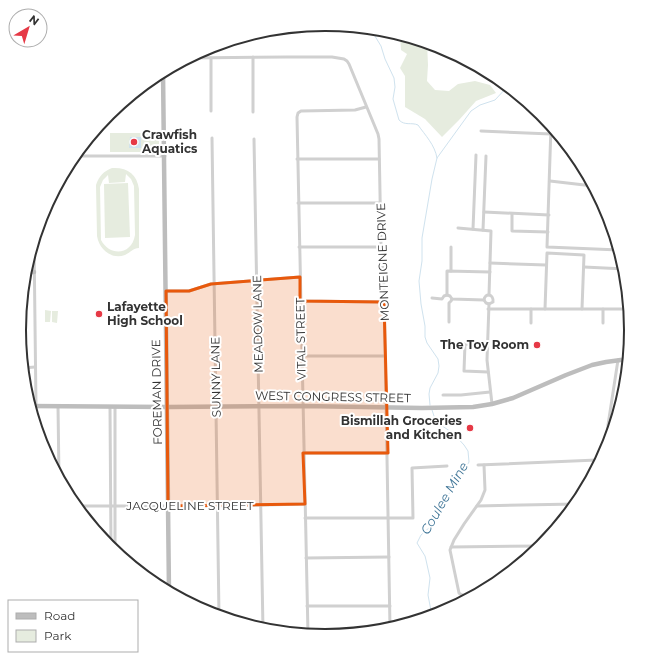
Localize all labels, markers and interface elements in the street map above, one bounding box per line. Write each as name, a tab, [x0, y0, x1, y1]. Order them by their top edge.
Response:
north arrow	[8, 8, 48, 48]
text: N	[26, 12, 42, 28]
place label: Crawfish Aquatics	[141, 127, 198, 156]
marker: Crawfish Aquatics	[129, 137, 139, 147]
street label: MONTEIGNE DRIVE	[373, 203, 392, 321]
street label: MEADOW LANE	[249, 275, 266, 373]
street label: VITAL STREET	[292, 297, 309, 381]
place label: Lafayette High School	[107, 299, 183, 328]
marker: Lafayette High School	[94, 309, 104, 319]
street label: SUNNY LANE	[207, 337, 224, 417]
place label: The Toy Room	[440, 337, 529, 352]
street label: FOREMAN DRIVE	[148, 339, 165, 445]
marker: The Toy Room	[532, 340, 542, 350]
street label: WEST CONGRESS STREET	[255, 388, 411, 405]
place label: Bismillah Groceries and Kitchen	[341, 413, 463, 442]
marker: Bismillah Groceries and Kitchen	[465, 423, 475, 433]
water label: Coulee Mine	[417, 459, 471, 537]
street label: JACQUELINE STREET	[125, 498, 254, 513]
legend	[8, 600, 138, 652]
text: Road	[44, 608, 75, 623]
text: Park	[44, 628, 72, 643]

